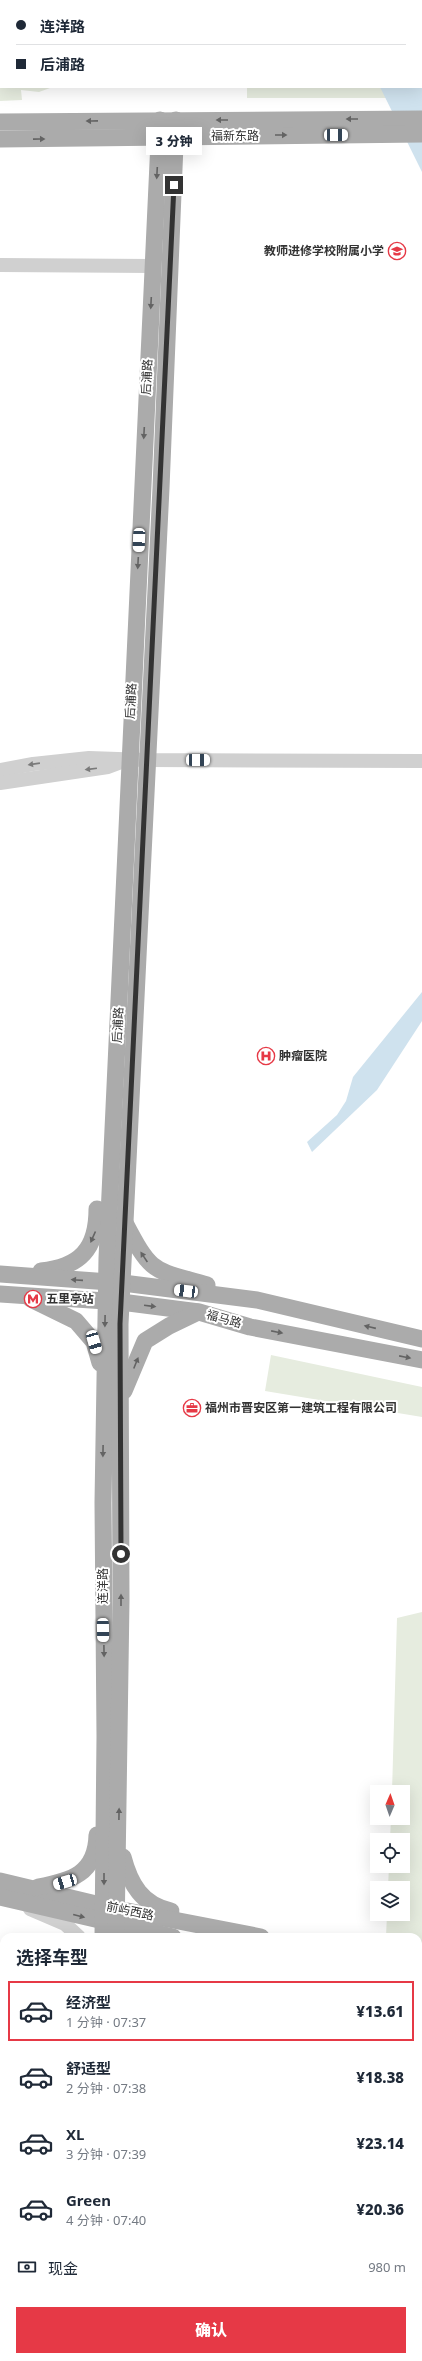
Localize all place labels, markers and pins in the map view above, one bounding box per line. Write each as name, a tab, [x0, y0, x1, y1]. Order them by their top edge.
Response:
school or university icon: 教师进修学校附属小学	[387, 241, 407, 261]
place label: 教师进修学校附属小学	[264, 242, 384, 259]
hospital icon: 肿瘤医院	[256, 1046, 276, 1066]
place label: 肿瘤医院	[279, 1047, 327, 1064]
metro station icon: 五里亭站	[23, 1289, 43, 1309]
place label: 五里亭站	[46, 1290, 94, 1307]
office icon: 福州市晋安区第一建筑工程有限公司	[182, 1398, 202, 1418]
place label: 福州市晋安区第一建筑工程有限公司	[205, 1399, 397, 1416]

